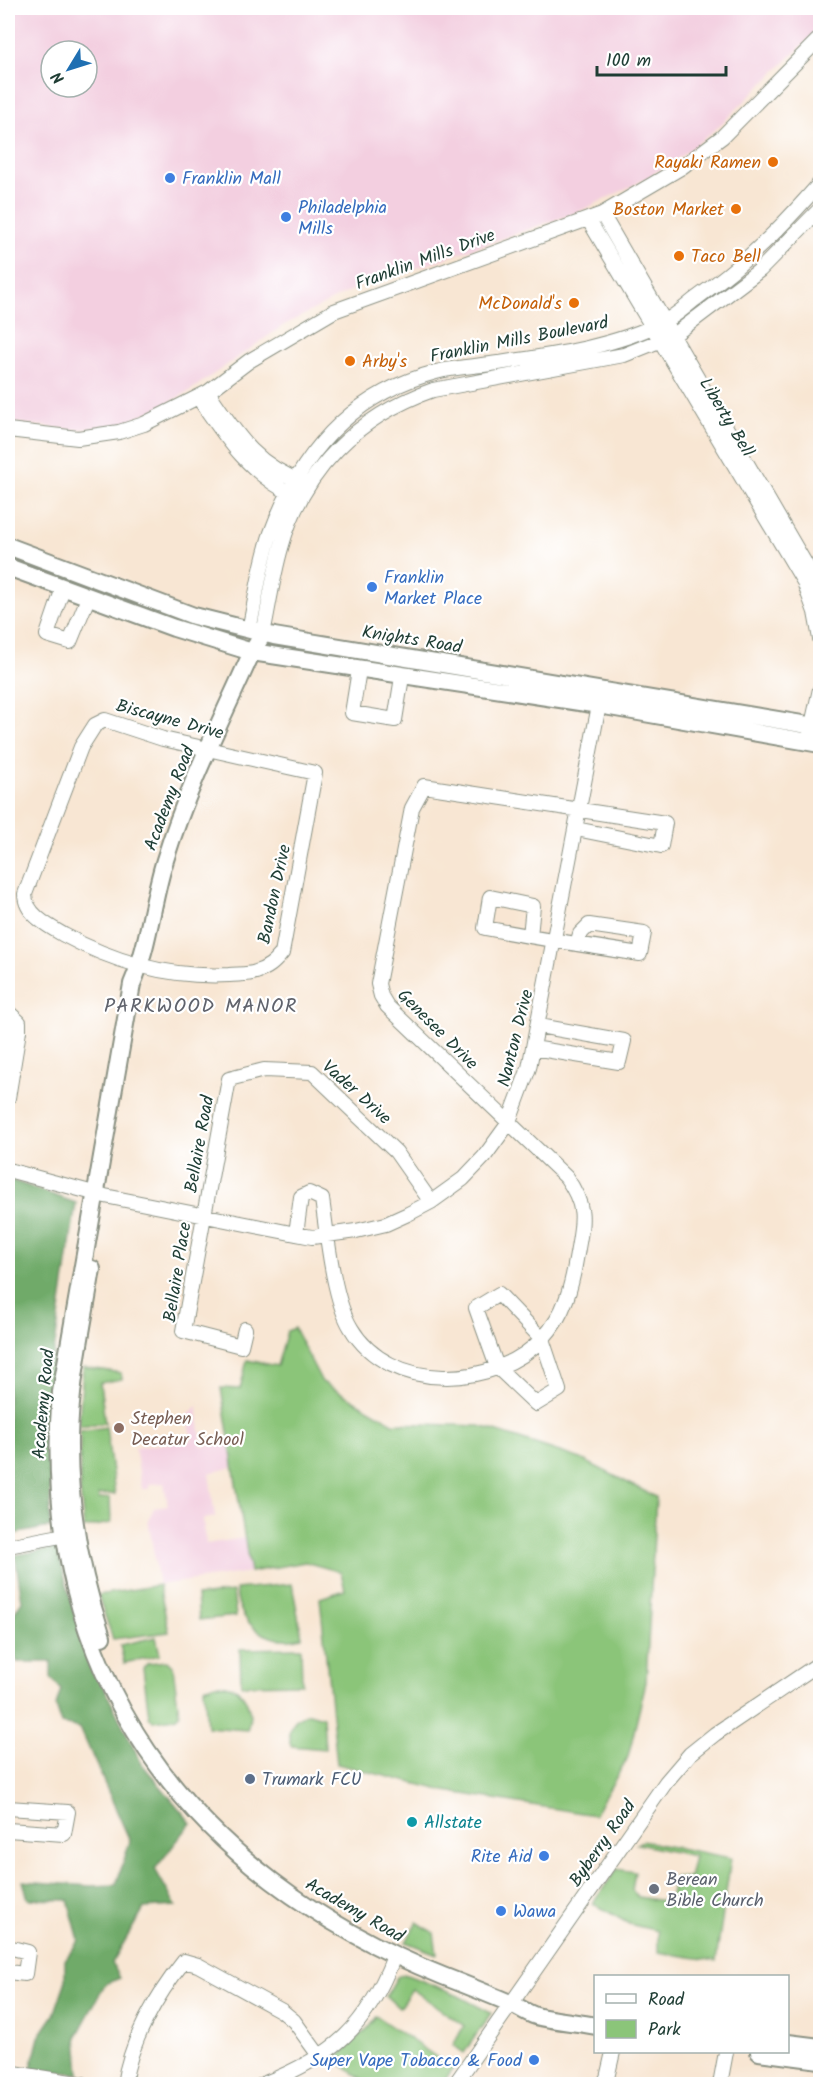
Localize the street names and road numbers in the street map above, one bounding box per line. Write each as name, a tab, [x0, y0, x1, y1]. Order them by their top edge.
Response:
street label: Franklin Mills Drive	[351, 222, 500, 299]
street label: Franklin Mills Boulevard	[428, 309, 612, 372]
street label: Liberty Bell	[690, 372, 761, 464]
street label: Knights Road	[360, 618, 465, 663]
street label: Biscayne Drive	[112, 692, 227, 749]
street label: Academy Road	[137, 741, 204, 855]
street label: Bandon Drive	[251, 842, 300, 947]
street label: Genesee Drive	[389, 983, 484, 1078]
street label: Nanton Drive	[490, 986, 543, 1090]
street label: Vader Drive	[314, 1054, 398, 1133]
street label: Bellaire Road	[178, 1092, 223, 1195]
street label: Bellaire Place	[156, 1220, 201, 1324]
street label: Academy Road	[25, 1347, 64, 1460]
street label: Byberry Road	[562, 1793, 645, 1894]
street label: Academy Road	[299, 1871, 410, 1952]

